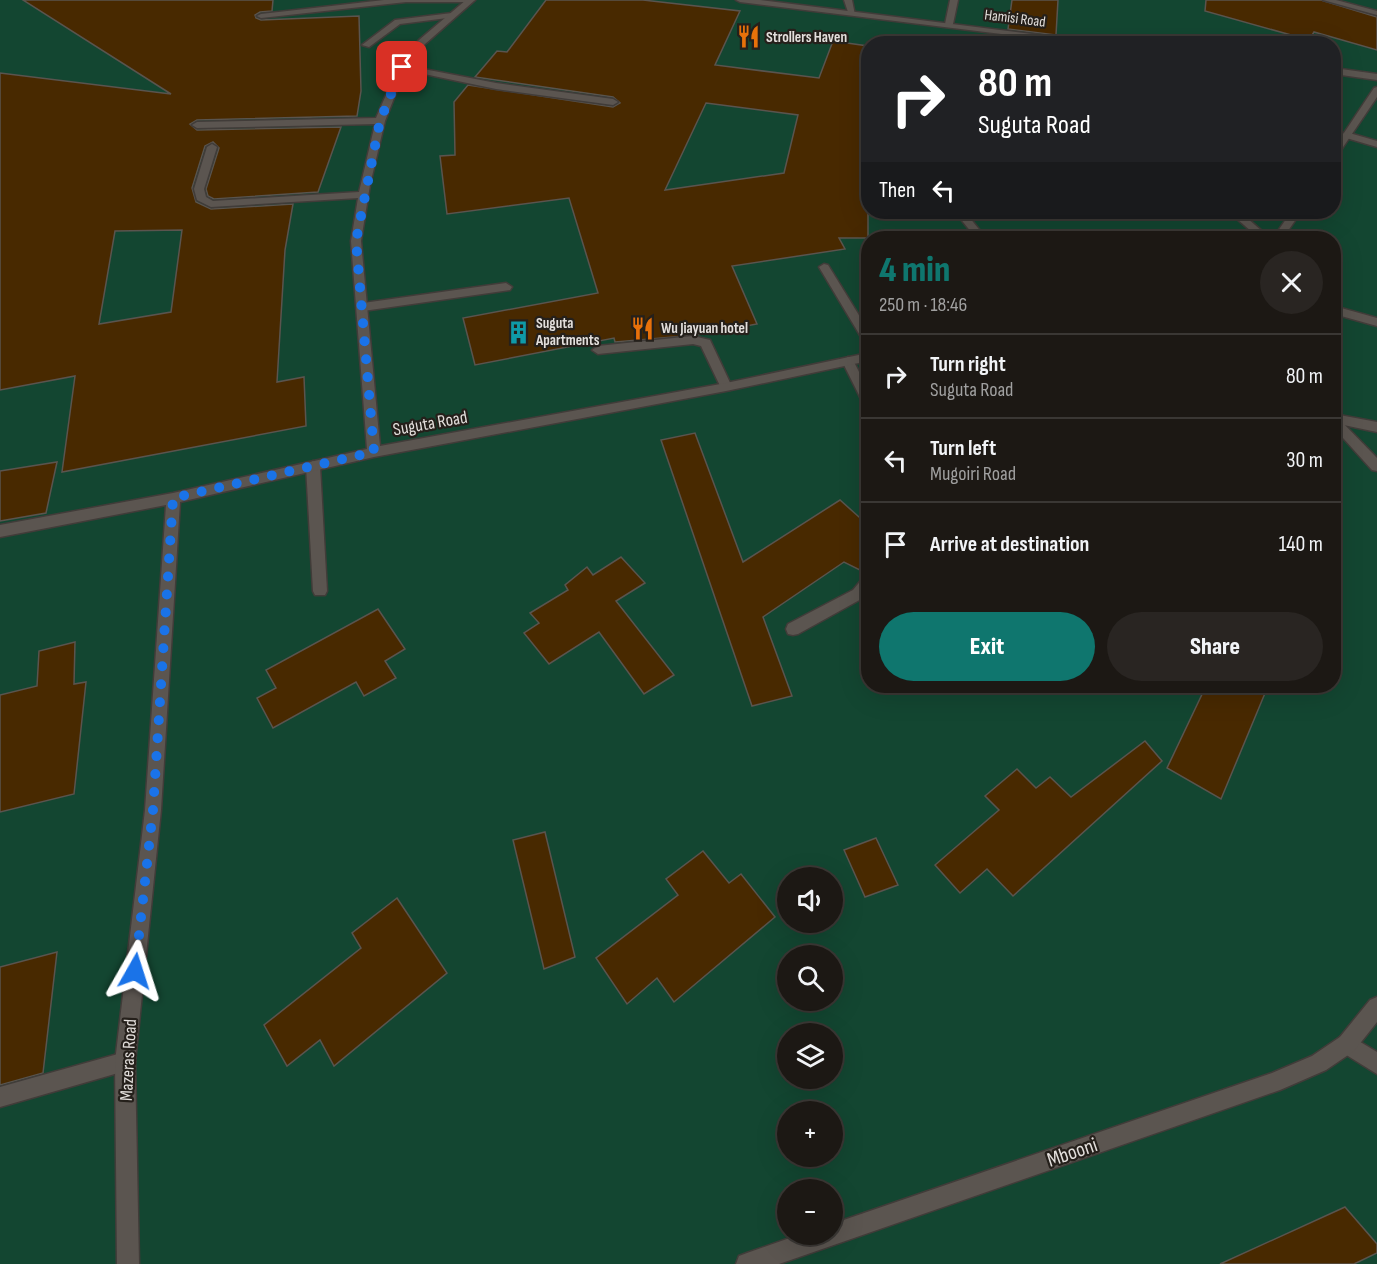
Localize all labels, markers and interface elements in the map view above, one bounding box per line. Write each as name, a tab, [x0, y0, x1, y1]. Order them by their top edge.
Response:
street label: Hamisi Road	[983, 5, 1047, 32]
restaurant icon: Strollers Haven	[735, 24, 761, 50]
place label: Strollers Haven	[766, 28, 847, 47]
pin	[376, 41, 427, 92]
icon: arrive	[385, 50, 418, 83]
text: 80 m	[978, 58, 1052, 109]
icon: right	[879, 60, 957, 138]
text: Suguta Road	[978, 109, 1091, 141]
icon: left	[927, 174, 960, 207]
text: Then	[879, 177, 915, 204]
text: 4 min	[879, 249, 950, 292]
button: close	[1260, 251, 1323, 314]
text: 250 m · 18:46	[879, 293, 967, 317]
place label: Suguta Apartments	[535, 314, 600, 350]
restaurant icon: Wu Jiayuan hotel	[630, 315, 656, 341]
building icon: Suguta Apartments	[505, 319, 531, 345]
place label: Wu Jiayuan hotel	[661, 319, 748, 338]
text: Turn right	[930, 351, 1006, 378]
icon: right	[879, 360, 912, 393]
text: 80 m	[1286, 363, 1323, 390]
text: Suguta Road	[930, 378, 1013, 402]
street label: Suguta Road	[391, 407, 469, 440]
text: Turn left	[930, 435, 996, 462]
icon: left	[879, 444, 912, 477]
text: 30 m	[1286, 447, 1323, 474]
text: Mugoiri Road	[930, 462, 1016, 486]
icon: arrive	[879, 528, 912, 561]
text: Arrive at destination	[930, 531, 1089, 558]
text: 140 m	[1279, 531, 1323, 558]
button: Exit	[879, 612, 1095, 681]
button: Share	[1107, 612, 1323, 681]
map controls	[777, 867, 843, 1245]
button: sound	[777, 867, 843, 933]
position arrow	[103, 939, 167, 1003]
button: search	[777, 945, 843, 1011]
street label: Mazeras Road	[116, 1018, 141, 1102]
button: layers	[777, 1023, 843, 1089]
button: +	[777, 1101, 843, 1167]
street label: Mbooni	[1044, 1132, 1101, 1173]
button: −	[777, 1179, 843, 1245]

